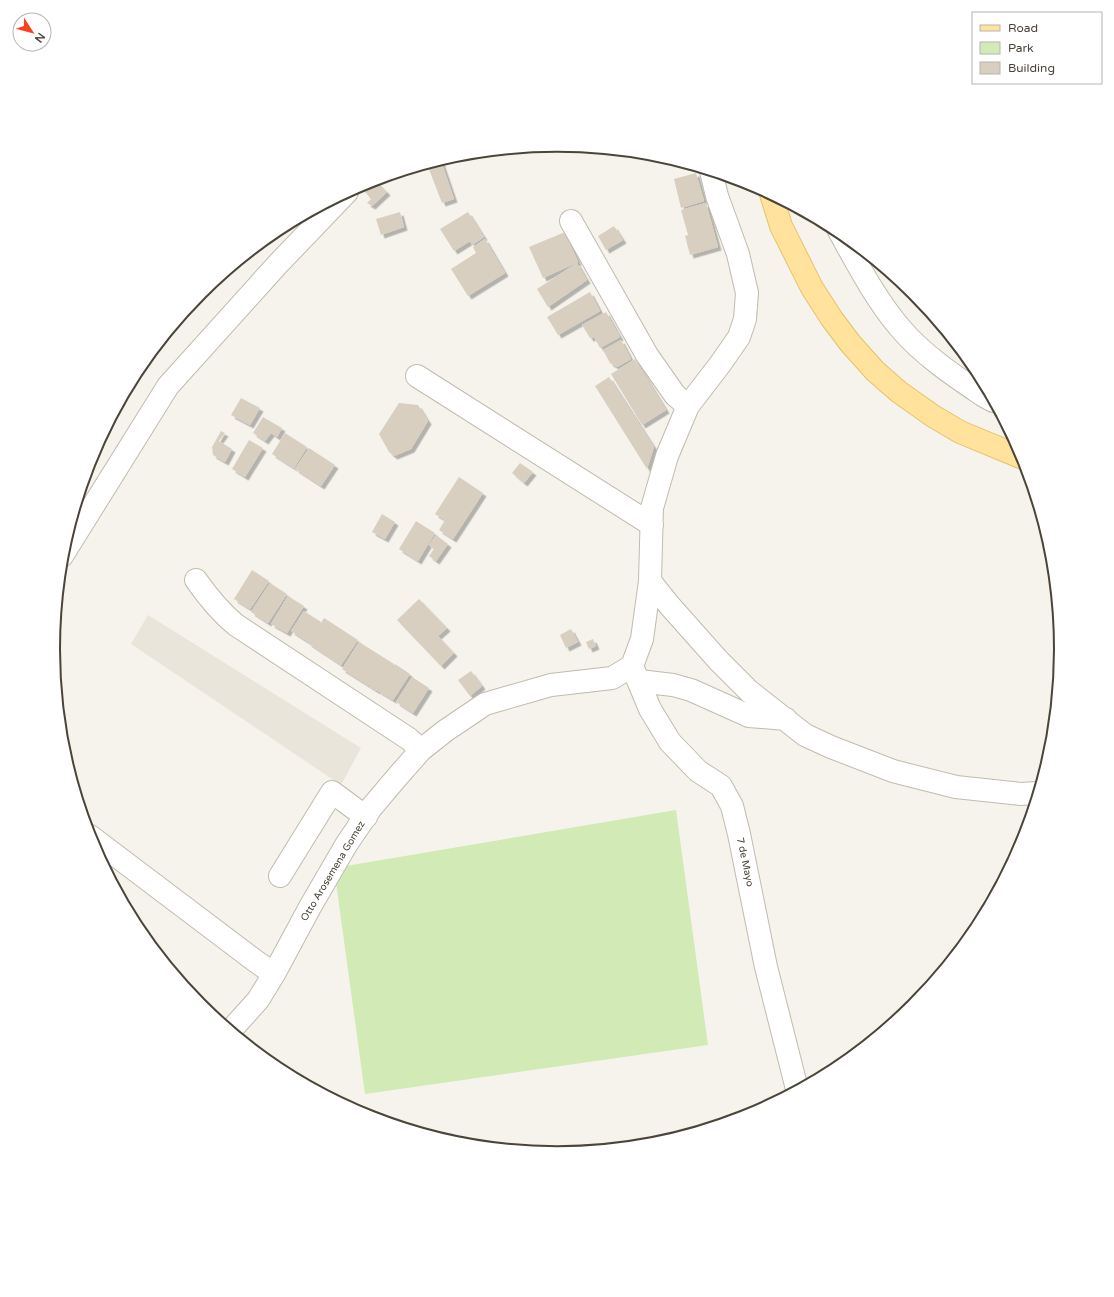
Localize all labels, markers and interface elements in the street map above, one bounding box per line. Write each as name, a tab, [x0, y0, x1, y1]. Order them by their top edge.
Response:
north arrow	[12, 12, 52, 52]
legend	[972, 12, 1102, 84]
text: Road	[1008, 21, 1038, 35]
text: N	[32, 30, 48, 45]
text: Park	[1008, 41, 1034, 55]
text: Building	[1008, 61, 1055, 75]
street label: Otto Arosemena Gomez	[298, 819, 368, 923]
street label: 7 de Mayo	[734, 836, 756, 888]

